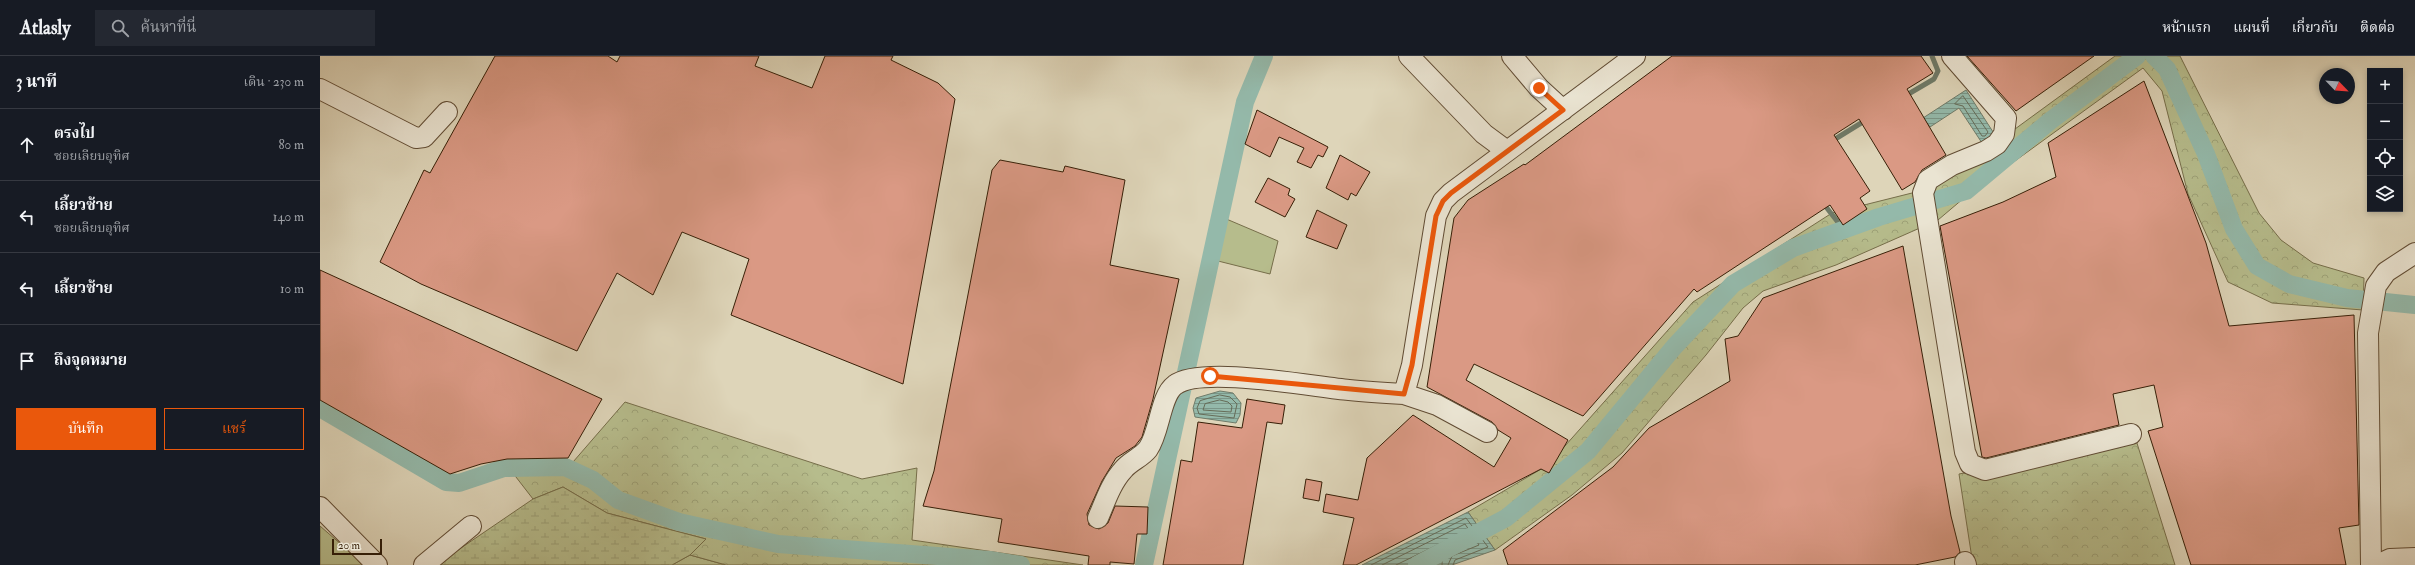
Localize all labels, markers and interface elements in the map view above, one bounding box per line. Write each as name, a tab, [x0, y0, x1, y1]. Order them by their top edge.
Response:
search box	[95, 10, 375, 46]
text: Atlasly	[20, 16, 71, 40]
icon: search	[109, 17, 131, 39]
text: ค้นหาที่นี่	[141, 18, 196, 37]
text: หน้าแรก	[2162, 19, 2211, 36]
text: แผนที่	[2233, 19, 2270, 36]
text: เกี่ยวกับ	[2292, 19, 2338, 36]
text: ติดต่อ	[2360, 19, 2395, 36]
north arrow	[2319, 68, 2355, 104]
map controls	[2367, 68, 2403, 212]
button: +	[2367, 68, 2403, 104]
text: 3 นาที	[16, 71, 57, 92]
text: เดิน · 230 m	[244, 74, 304, 90]
route end	[1530, 79, 1548, 97]
button: −	[2367, 104, 2403, 140]
text: ตรงไป	[54, 124, 95, 143]
icon: ahead	[16, 134, 38, 156]
text: 80 m	[278, 137, 304, 153]
button: locate	[2367, 140, 2403, 176]
text: ซอยเลียบอุทิศ	[54, 148, 130, 164]
button: layers	[2367, 176, 2403, 212]
text: เลี้ยวซ้าย	[54, 196, 113, 215]
icon: left	[16, 206, 38, 228]
text: 140 m	[273, 209, 304, 225]
text: ซอยเลียบอุทิศ	[54, 220, 130, 236]
icon: left	[16, 278, 38, 300]
text: เลี้ยวซ้าย	[54, 279, 113, 298]
text: 10 m	[280, 281, 304, 297]
icon: arrive	[16, 350, 38, 372]
text: ถึงจุดหมาย	[54, 351, 127, 370]
route start	[1201, 367, 1219, 385]
button: บันทึก	[16, 408, 156, 450]
button: แชร์	[164, 408, 304, 450]
scale bar	[332, 537, 382, 556]
text: 20 m	[338, 539, 360, 552]

